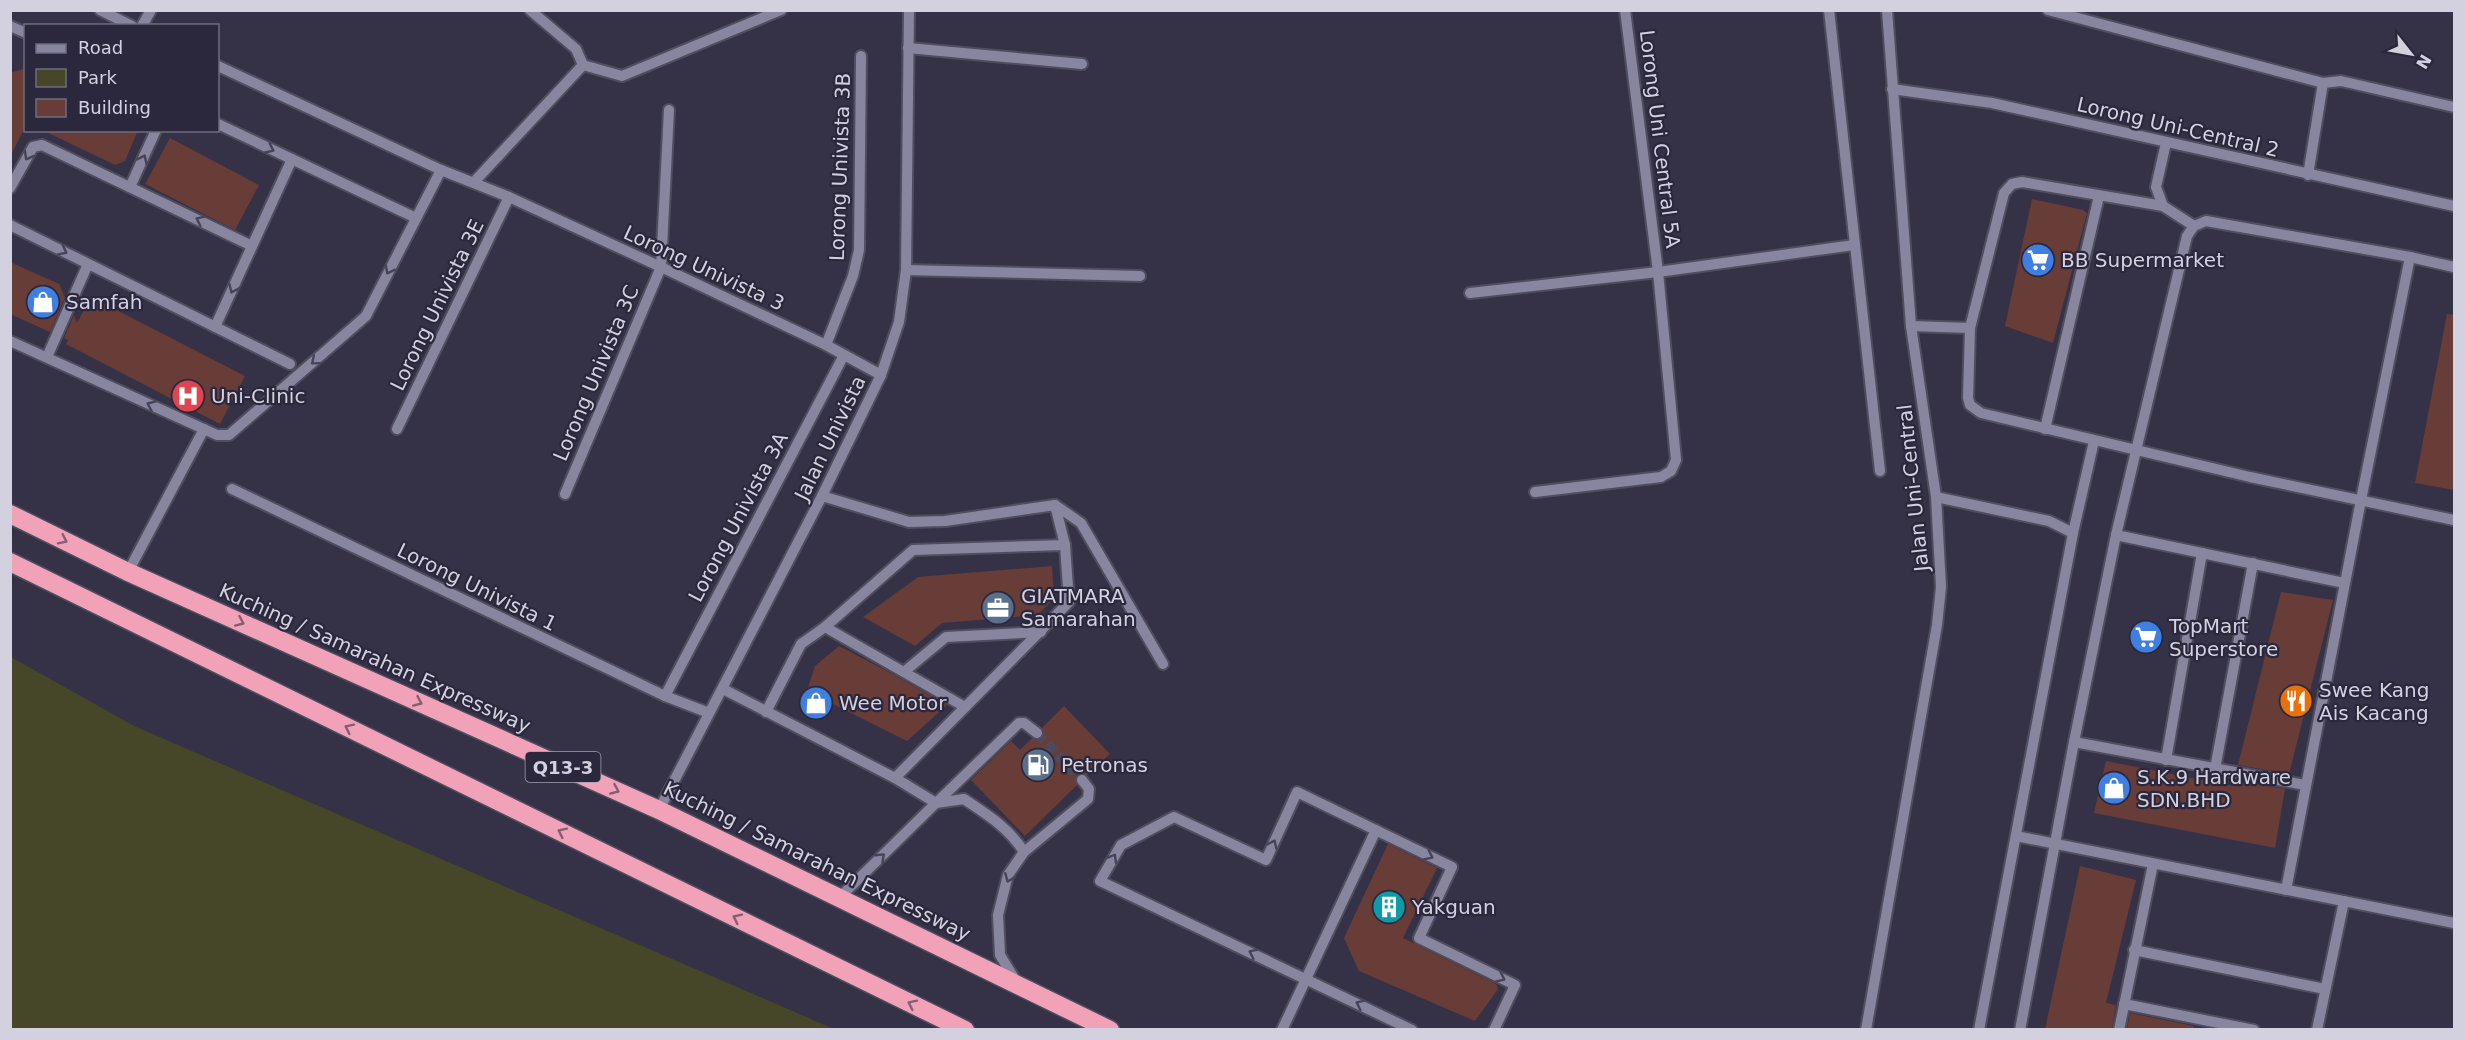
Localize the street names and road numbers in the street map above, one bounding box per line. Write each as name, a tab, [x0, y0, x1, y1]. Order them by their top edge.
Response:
street label: Lorong Uni Central 5A	[1635, 29, 1685, 250]
street label: Lorong Univista 3B	[825, 72, 855, 262]
street label: Lorong Uni-Central 2	[2075, 92, 2281, 162]
street label: Lorong Univista 3E	[385, 216, 489, 394]
street label: Lorong Univista 3	[620, 220, 788, 316]
street label: Lorong Univista 3C	[548, 282, 644, 464]
street label: Jalan Univista	[789, 372, 871, 506]
street label: Jalan Uni-Central	[1892, 403, 1934, 575]
street label: Lorong Univista 3A	[683, 428, 793, 606]
street label: Lorong Univista 1	[393, 538, 561, 636]
street label: Kuching / Samarahan Expressway	[215, 578, 535, 738]
road number: Q13-3	[526, 752, 600, 782]
street label: Kuching / Samarahan Expressway	[660, 776, 975, 946]

